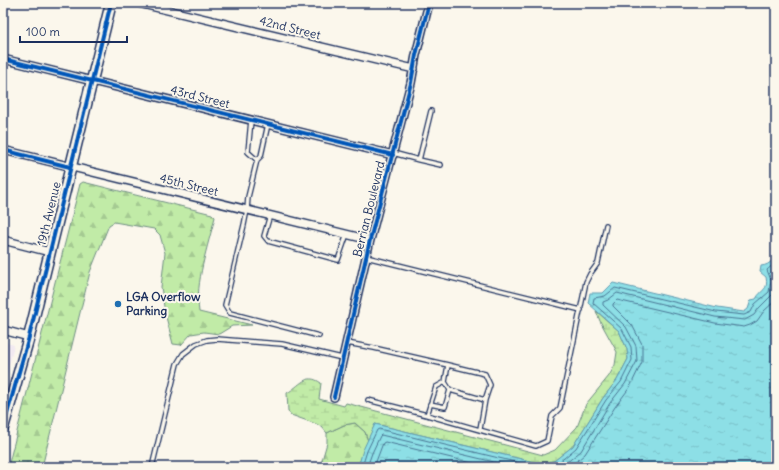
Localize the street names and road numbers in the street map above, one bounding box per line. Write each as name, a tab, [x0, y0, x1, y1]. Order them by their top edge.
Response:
street label: 42nd Street	[258, 13, 322, 42]
street label: 43rd Street	[169, 82, 231, 111]
street label: Berrian Boulevard	[349, 159, 388, 259]
street label: 45th Street	[158, 170, 220, 199]
street label: 19th Avenue	[33, 180, 64, 248]

